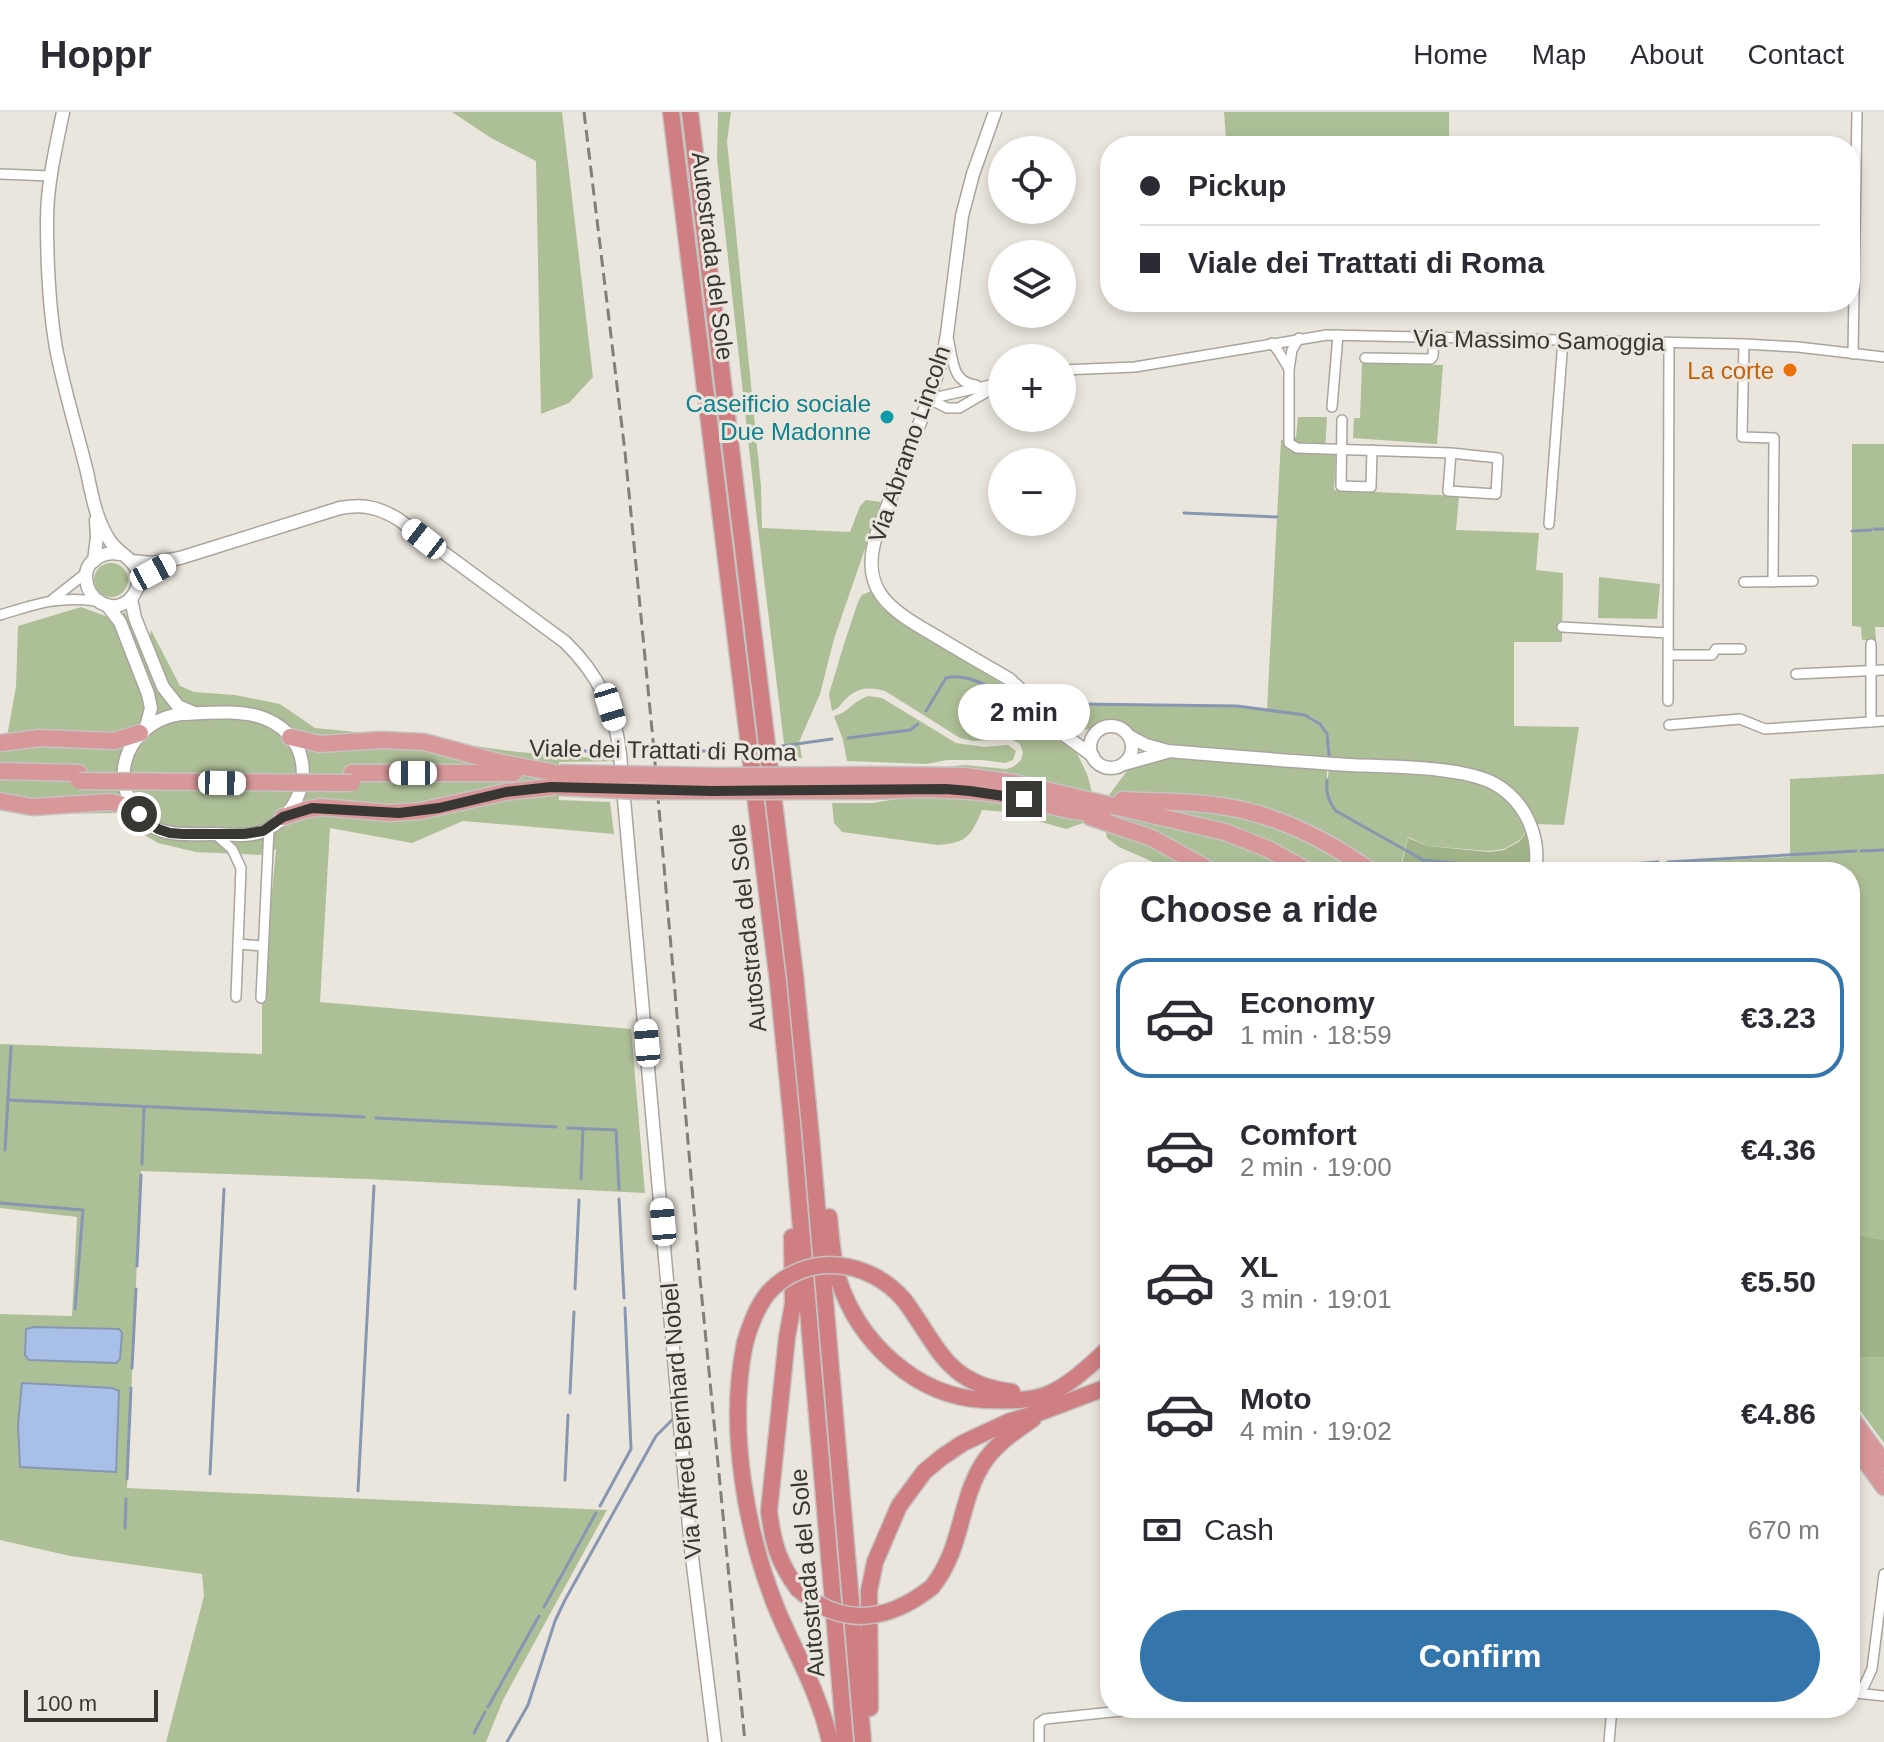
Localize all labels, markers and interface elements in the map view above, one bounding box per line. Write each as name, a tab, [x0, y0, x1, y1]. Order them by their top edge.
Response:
text: Hoppr	[40, 34, 152, 76]
text: Home	[1413, 39, 1488, 70]
text: Map	[1532, 39, 1586, 70]
text: About	[1630, 39, 1704, 70]
text: Contact	[1748, 39, 1844, 70]
map controls	[988, 136, 1076, 536]
button: locate	[988, 136, 1076, 224]
street label: Autostrada del Sole	[687, 150, 739, 362]
text: Pickup	[1188, 169, 1286, 202]
button: layers	[988, 240, 1076, 328]
text: Viale dei Trattati di Roma	[1188, 246, 1544, 279]
street label: Via Massimo Samoggia	[1413, 324, 1666, 356]
street label: Via Abramo Lincoln	[863, 342, 955, 546]
button: +	[988, 344, 1076, 432]
place label: La corte	[1687, 357, 1774, 384]
marker: La corte	[1781, 361, 1799, 379]
place label: Caseificio sociale Due Madonne	[686, 390, 871, 445]
marker: Caseificio sociale Due Madonne	[878, 408, 896, 426]
button: −	[988, 448, 1076, 536]
car	[398, 515, 450, 563]
car	[126, 550, 180, 594]
car	[592, 681, 628, 733]
callout: 2 min	[958, 683, 1090, 739]
text: 2 min	[990, 697, 1058, 727]
street label: Viale dei Trattati di Roma	[529, 734, 798, 766]
car	[389, 761, 437, 785]
car	[198, 771, 246, 795]
route end	[1006, 781, 1042, 817]
route start	[121, 796, 157, 832]
street label: Autostrada del Sole	[723, 822, 771, 1034]
text: Choose a ride	[1140, 889, 1378, 930]
icon: car	[1144, 982, 1216, 1054]
text: Economy	[1240, 986, 1375, 1019]
text: €3.23	[1741, 1001, 1816, 1034]
car	[633, 1018, 661, 1068]
text: 1 min · 18:59	[1240, 1020, 1392, 1050]
icon: car	[1144, 1114, 1216, 1186]
text: Comfort	[1240, 1118, 1357, 1151]
text: €4.36	[1741, 1133, 1816, 1166]
text: 2 min · 19:00	[1240, 1152, 1392, 1182]
car	[649, 1197, 677, 1247]
icon: car	[1144, 1246, 1216, 1318]
text: XL	[1240, 1250, 1278, 1283]
text: €5.50	[1741, 1265, 1816, 1298]
street label: Via Alfred Bernhard Nobel	[655, 1282, 707, 1560]
text: 3 min · 19:01	[1240, 1284, 1392, 1314]
icon: car	[1144, 1378, 1216, 1450]
text: Moto	[1240, 1382, 1312, 1415]
text: €4.86	[1741, 1397, 1816, 1430]
text: 4 min · 19:02	[1240, 1416, 1392, 1446]
street label: Autostrada del Sole	[784, 1467, 830, 1679]
icon: cash	[1140, 1508, 1184, 1552]
text: Cash	[1204, 1513, 1274, 1546]
text: 670 m	[1748, 1515, 1820, 1545]
button: Confirm	[1140, 1610, 1820, 1702]
scale bar	[24, 1686, 158, 1722]
text: 100 m	[36, 1691, 97, 1716]

